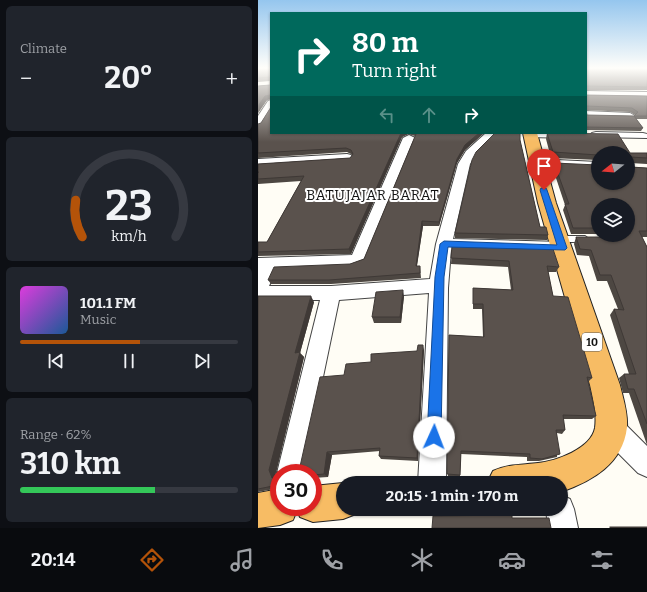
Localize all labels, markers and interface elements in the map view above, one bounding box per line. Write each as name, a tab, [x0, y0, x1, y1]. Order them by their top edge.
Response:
text: 80 m	[352, 26, 418, 59]
icon: right	[286, 28, 338, 80]
text: Climate	[20, 41, 67, 56]
text: 20°	[104, 60, 153, 96]
text: Turn right	[352, 60, 437, 82]
text: −	[20, 65, 32, 92]
text: +	[225, 65, 238, 92]
icon: left	[376, 104, 398, 126]
icon: ahead	[418, 104, 440, 126]
icon: right	[460, 104, 482, 126]
north arrow	[591, 146, 635, 190]
map controls	[591, 146, 635, 242]
pin	[527, 149, 561, 190]
icon: arrive	[533, 155, 555, 177]
text: 23	[105, 181, 153, 231]
district label: BATUJAJAR BARAT	[306, 187, 440, 204]
button: layers	[591, 198, 635, 242]
text: km/h	[111, 227, 147, 244]
text: 101.1 FM	[80, 294, 136, 312]
text: Music	[80, 312, 116, 327]
road number: 10	[582, 333, 602, 351]
icon: previous	[45, 350, 67, 372]
icon: pause	[118, 350, 140, 372]
icon: next	[191, 350, 213, 372]
position arrow	[413, 416, 455, 458]
text: Range · 62%	[20, 427, 91, 442]
text: 310 km	[20, 446, 121, 482]
speed limit sign: 30	[270, 464, 322, 516]
text: 20:15 · 1 min · 170 m	[386, 487, 518, 505]
icon: directions	[138, 546, 166, 574]
icon: music	[228, 546, 256, 574]
icon: phone	[318, 546, 346, 574]
icon: climate	[408, 546, 436, 574]
icon: car	[498, 546, 526, 574]
icon: filters	[588, 546, 616, 574]
text: 20:14	[31, 549, 76, 571]

